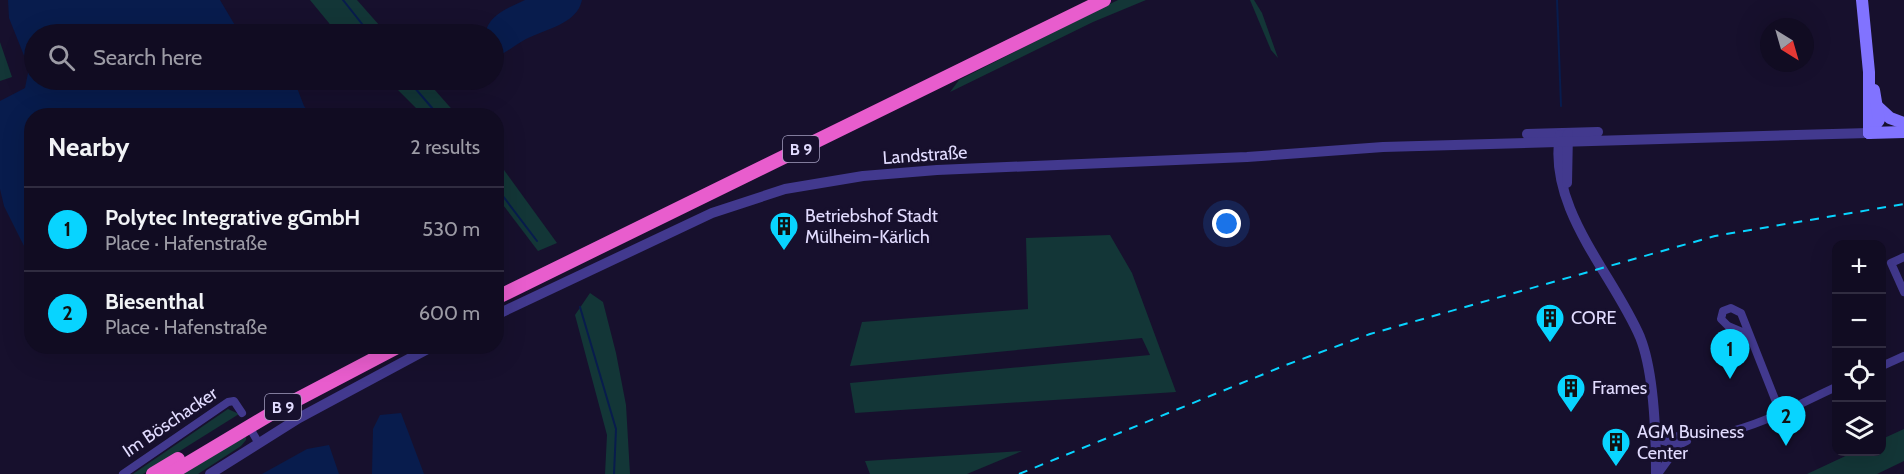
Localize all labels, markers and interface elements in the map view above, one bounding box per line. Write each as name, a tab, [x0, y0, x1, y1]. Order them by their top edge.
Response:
north arrow	[1760, 18, 1814, 72]
search box	[24, 24, 504, 90]
icon: search	[45, 41, 78, 74]
text: Search here	[93, 44, 202, 71]
text: Nearby	[48, 131, 129, 163]
text: 2 results	[410, 135, 480, 159]
road number: B 9	[783, 136, 819, 162]
street label: Landstraße	[882, 141, 968, 169]
text: Polytec Integrative gGmbH	[105, 204, 360, 231]
place label: Betriebshof Stadt Mülheim-Kärlich	[805, 205, 938, 248]
your location	[1212, 209, 1241, 238]
building icon: Betriebshof Stadt Mülheim-Kärlich	[768, 210, 800, 252]
text: 1	[64, 217, 71, 241]
text: 530 m	[422, 217, 480, 241]
text: Place · Hafenstraße	[105, 231, 267, 255]
map controls	[1832, 240, 1886, 456]
button: +	[1832, 240, 1886, 294]
text: Biesenthal	[105, 288, 204, 315]
button: −	[1832, 294, 1886, 348]
text: 2	[62, 301, 73, 325]
text: 600 m	[419, 301, 480, 325]
building icon: CORE	[1534, 302, 1566, 344]
place label: CORE	[1571, 307, 1617, 329]
text: Place · Hafenstraße	[105, 315, 267, 339]
pin: 1	[1710, 330, 1750, 379]
button: locate	[1832, 348, 1886, 402]
building icon: Frames	[1555, 372, 1587, 414]
place label: Frames	[1592, 377, 1647, 399]
street label: Im Böschacker	[118, 382, 222, 462]
road number: B 9	[265, 394, 301, 420]
pin: 2	[1766, 396, 1806, 446]
button: layers	[1832, 402, 1886, 456]
place label: AGM Business Center	[1637, 421, 1744, 464]
building icon: AGM Business Center	[1600, 426, 1632, 468]

